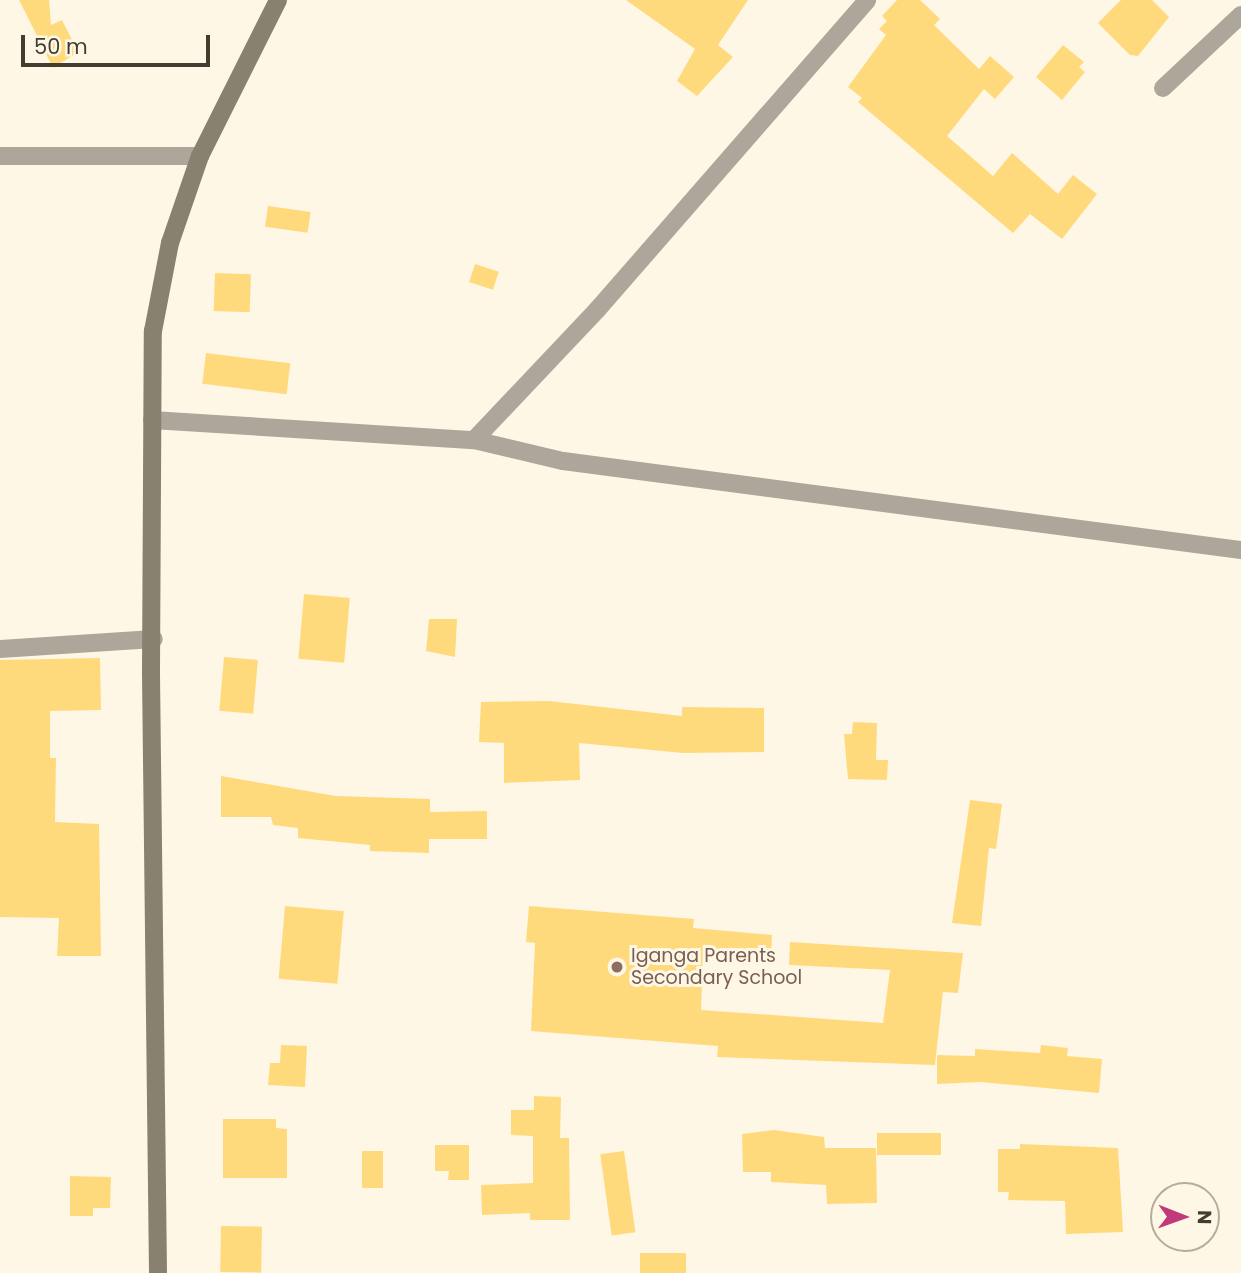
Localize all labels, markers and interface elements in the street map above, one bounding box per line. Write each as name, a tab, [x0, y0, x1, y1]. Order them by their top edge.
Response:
scale bar	[24, 21, 214, 65]
text: 50 m	[34, 32, 88, 61]
place label: Iganga Parents Secondary School	[631, 945, 802, 989]
marker: Iganga Parents Secondary School	[609, 959, 625, 975]
north arrow	[1150, 1182, 1220, 1252]
text: N	[1191, 1210, 1218, 1225]

